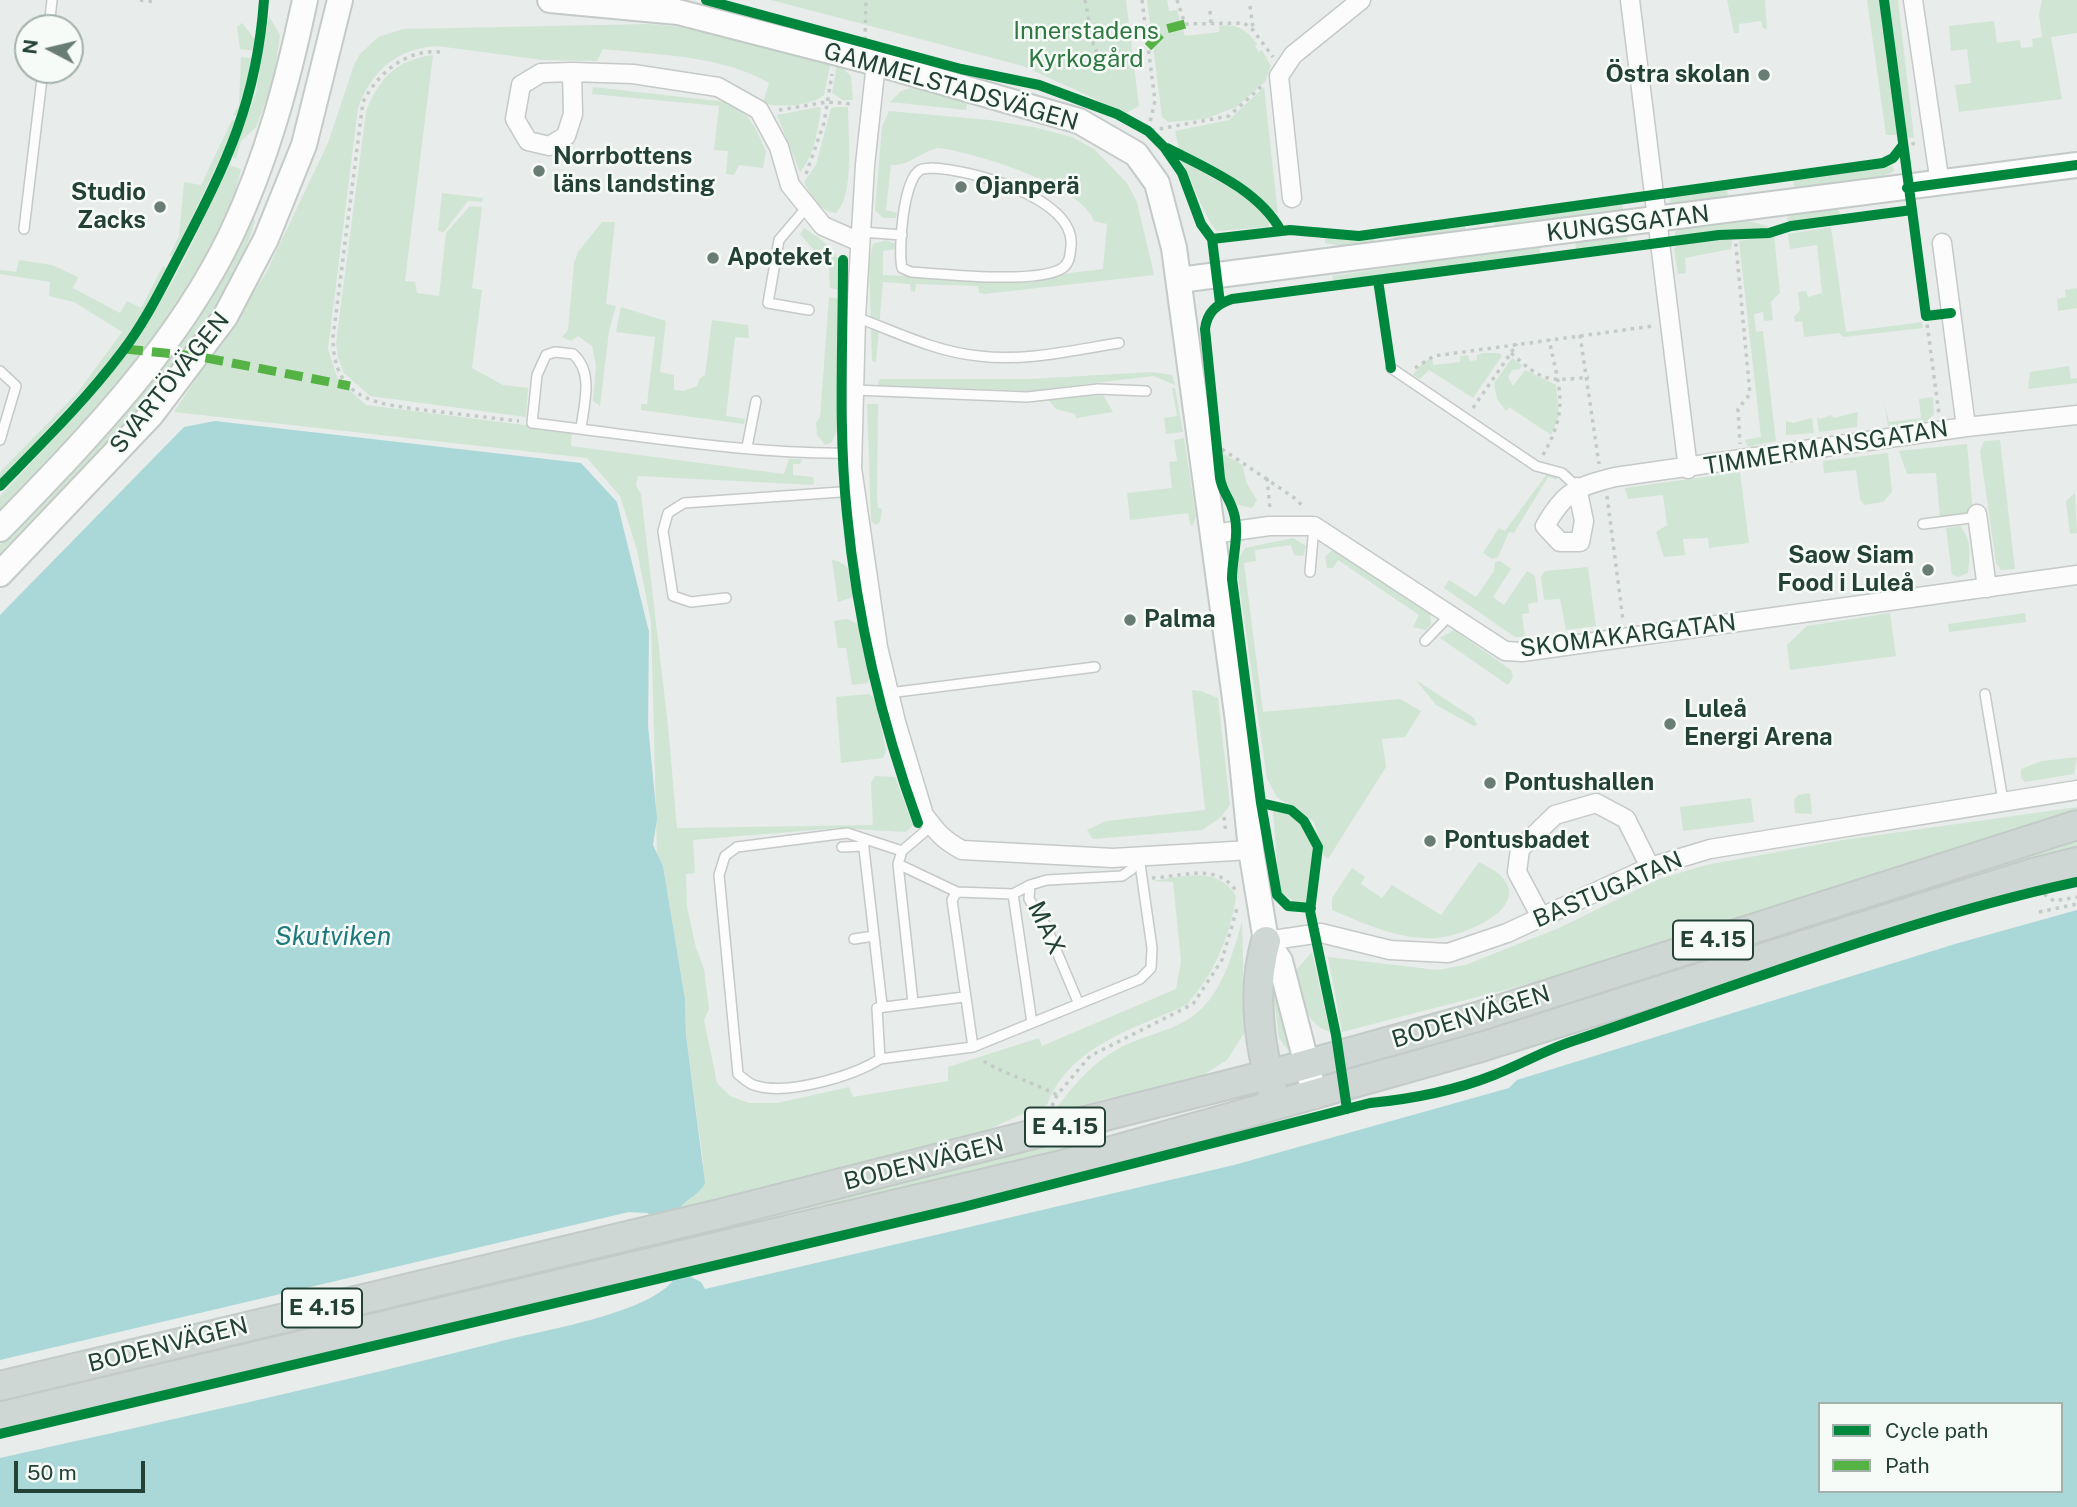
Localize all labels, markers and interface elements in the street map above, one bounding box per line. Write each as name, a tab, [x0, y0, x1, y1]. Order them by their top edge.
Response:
north arrow	[14, 14, 84, 84]
park label: Innerstadens Kyrkogård	[1013, 18, 1159, 74]
street label: GAMMELSTADSVÄGEN	[820, 37, 1082, 137]
text: N	[18, 38, 42, 55]
place label: Östra skolan	[1605, 61, 1750, 89]
marker: Östra skolan	[1756, 67, 1772, 83]
place label: Norrbottens läns landsting	[553, 143, 715, 199]
marker: Norrbottens läns landsting	[531, 163, 547, 179]
place label: Ojanperä	[975, 173, 1080, 201]
place label: Studio Zacks	[71, 179, 146, 235]
marker: Ojanperä	[953, 179, 969, 195]
marker: Studio Zacks	[152, 199, 168, 215]
street label: KUNGSGATAN	[1545, 200, 1711, 248]
place label: Apoteket	[727, 244, 833, 272]
marker: Apoteket	[705, 250, 721, 266]
street label: SVARTÖVÄGEN	[104, 306, 236, 460]
street label: TIMMERMANSGATAN	[1702, 414, 1950, 482]
place label: Saow Siam Food i Luleå	[1777, 542, 1914, 598]
marker: Saow Siam Food i Luleå	[1920, 562, 1936, 578]
place label: Palma	[1144, 606, 1216, 634]
street label: SKOMAKARGATAN	[1518, 608, 1738, 664]
marker: Palma	[1122, 612, 1138, 628]
place label: Luleå Energi Arena	[1684, 696, 1833, 752]
marker: Luleå Energi Arena	[1662, 716, 1678, 732]
place label: Pontushallen	[1504, 769, 1654, 797]
marker: Pontushallen	[1482, 775, 1498, 791]
place label: Pontusbadet	[1444, 827, 1590, 855]
marker: Pontusbadet	[1422, 833, 1438, 849]
street label: BASTUGATAN	[1529, 846, 1687, 934]
street label: MAX	[1021, 897, 1071, 959]
road number: E 4.15	[1673, 920, 1753, 959]
water label: Skutviken	[275, 921, 391, 953]
street label: BODENVÄGEN	[1388, 979, 1554, 1055]
road number: E 4.15	[1025, 1108, 1105, 1146]
street label: BODENVÄGEN	[841, 1129, 1007, 1197]
road number: E 4.15	[282, 1288, 362, 1328]
street label: BODENVÄGEN	[85, 1311, 251, 1379]
legend	[1818, 1402, 2063, 1493]
text: Cycle path	[1885, 1418, 1988, 1443]
scale bar	[18, 1448, 149, 1492]
text: Path	[1885, 1453, 1930, 1478]
text: 50 m	[27, 1460, 77, 1485]

